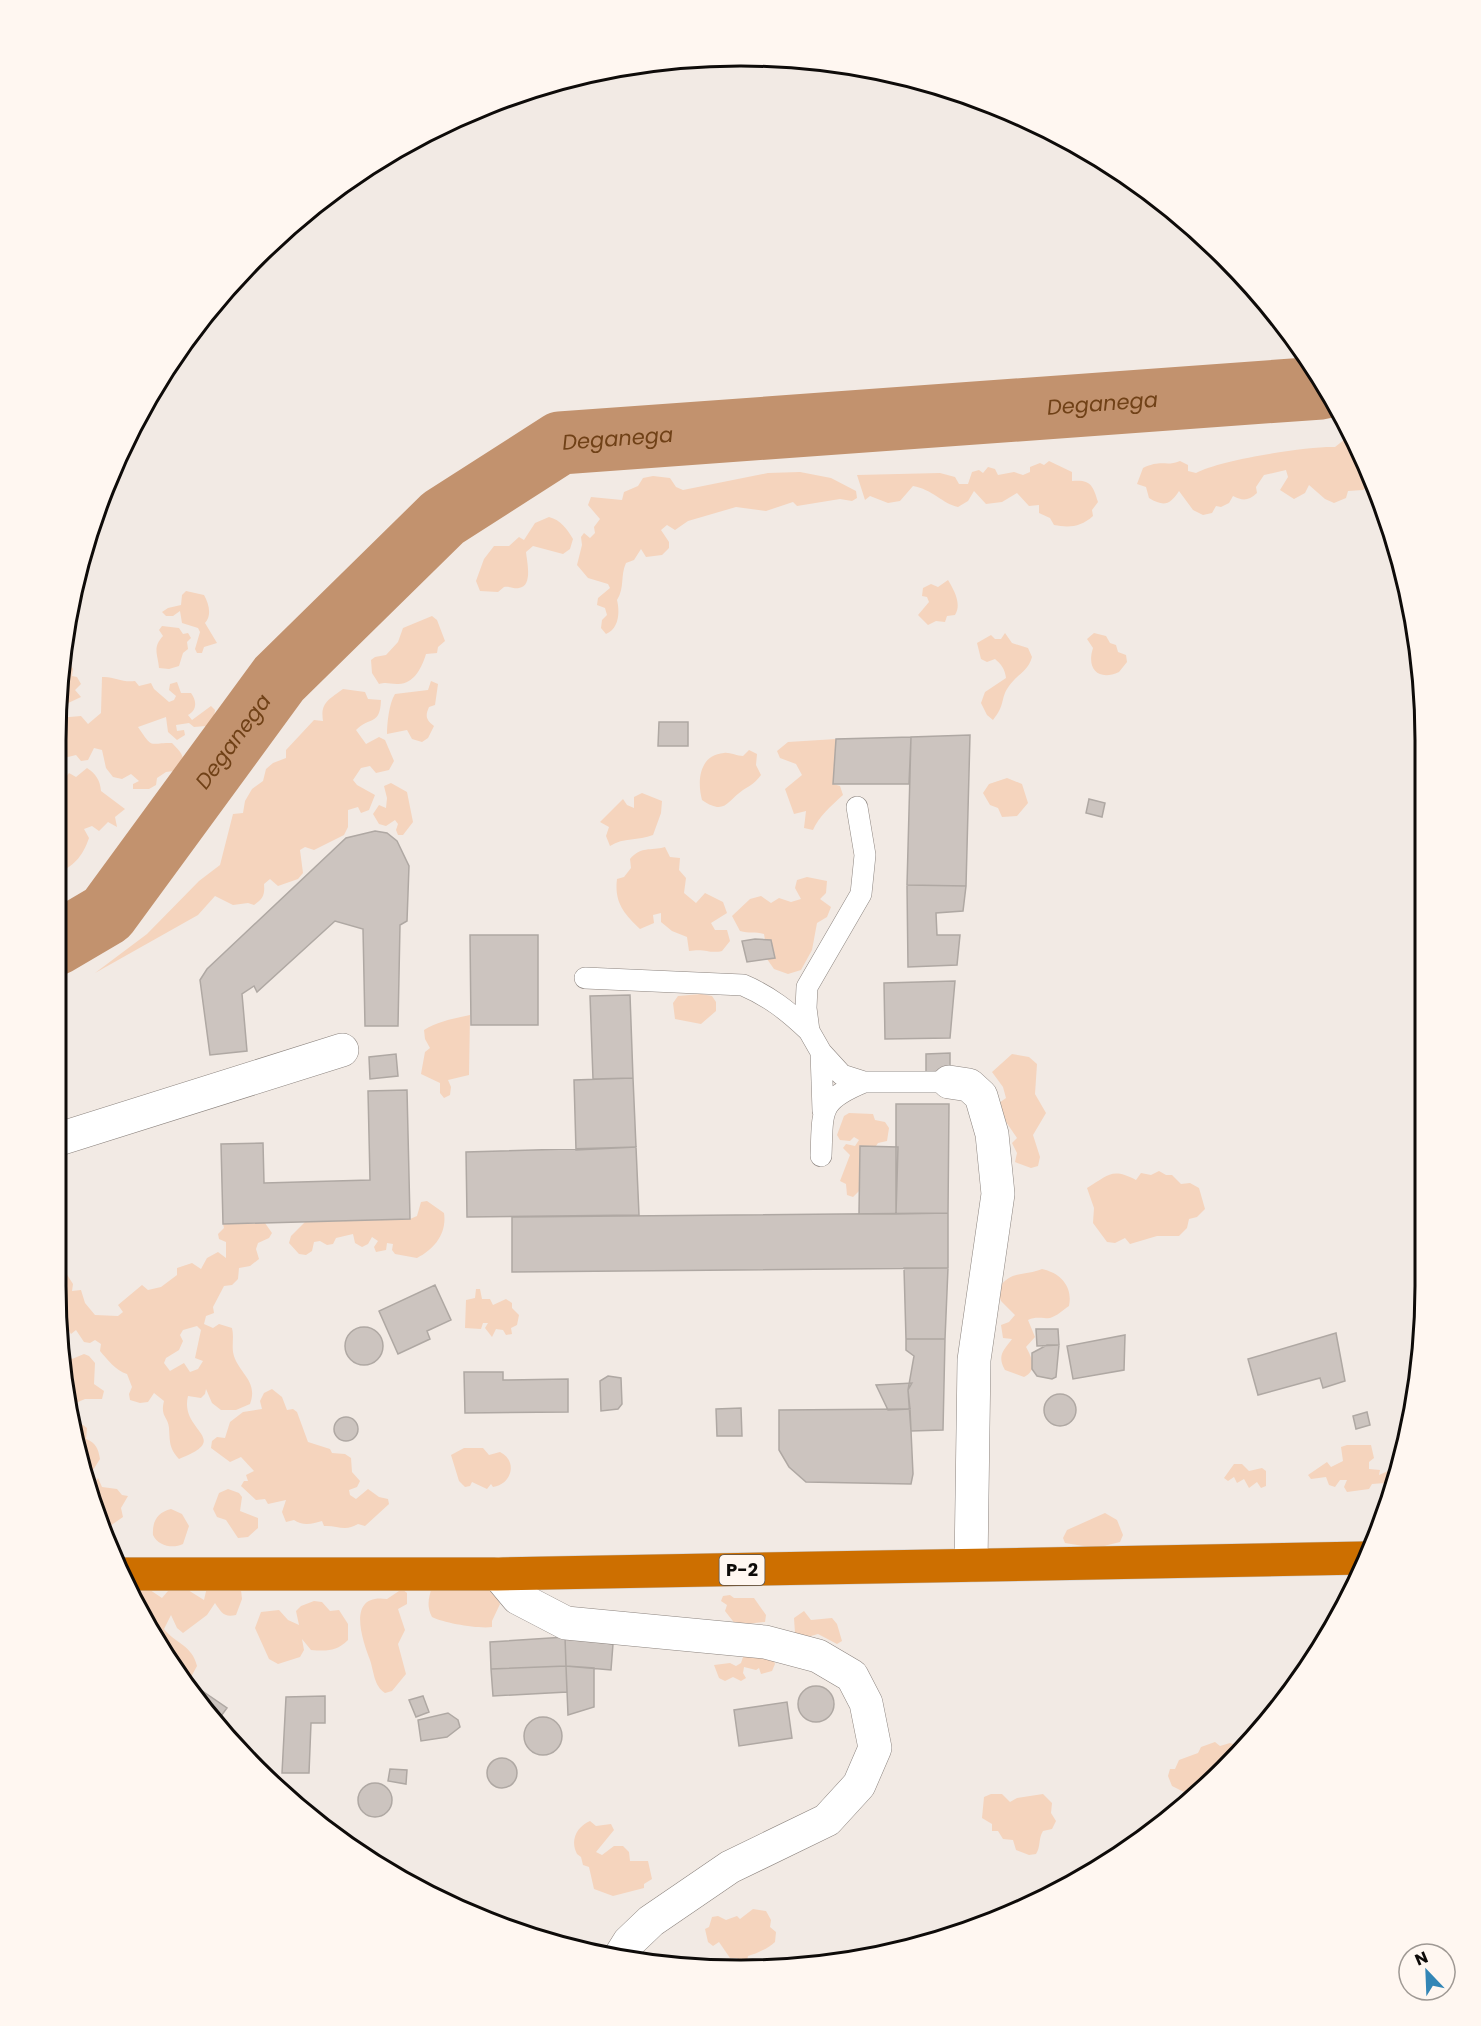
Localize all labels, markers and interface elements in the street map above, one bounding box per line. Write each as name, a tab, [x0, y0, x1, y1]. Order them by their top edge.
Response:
water label: Deganega	[1046, 385, 1159, 422]
water label: Deganega	[561, 420, 674, 457]
water label: Deganega	[188, 688, 277, 795]
road number: P-2	[720, 1555, 764, 1585]
north arrow	[1397, 1942, 1457, 2002]
text: N	[1411, 1946, 1431, 1972]

